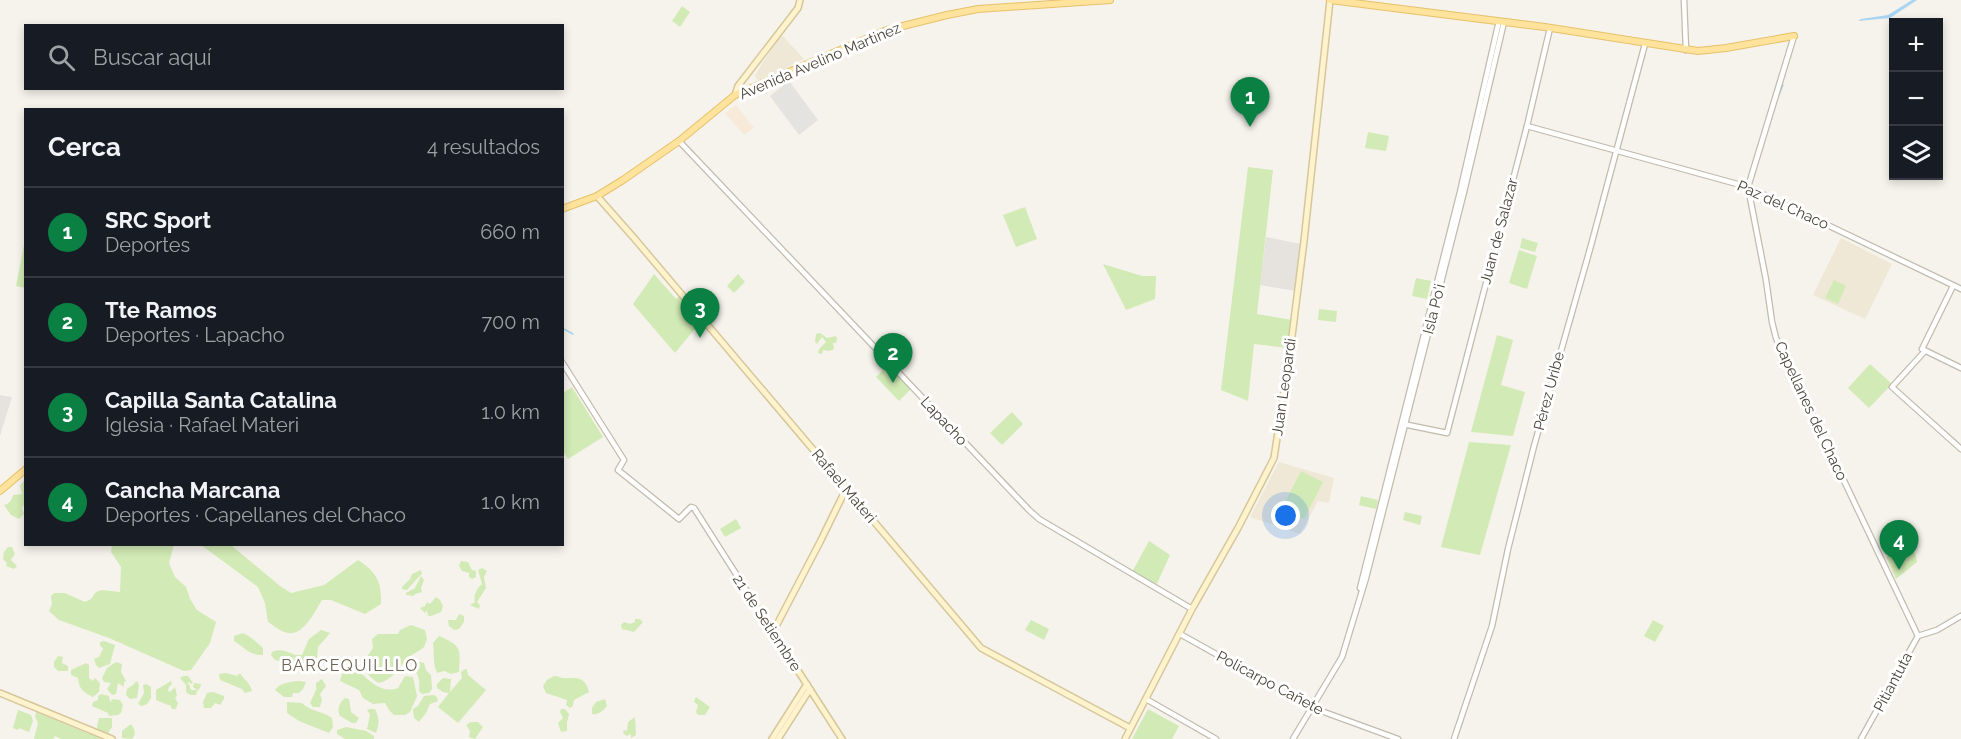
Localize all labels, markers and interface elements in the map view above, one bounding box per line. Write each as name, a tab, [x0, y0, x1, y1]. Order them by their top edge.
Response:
map controls	[1889, 18, 1943, 180]
button: +	[1889, 18, 1943, 72]
street label: Avenida Avelino Martinez	[737, 19, 903, 103]
search box	[24, 24, 564, 90]
icon: search	[45, 41, 78, 74]
text: Buscar aquí	[93, 44, 212, 70]
button: −	[1889, 72, 1943, 126]
pin: 1	[1230, 78, 1270, 127]
button: layers	[1889, 126, 1943, 180]
text: Cerca	[48, 132, 121, 162]
text: 4 resultados	[427, 135, 540, 159]
street label: Juan de Salazar	[1476, 175, 1522, 286]
street label: Paz del Chaco	[1734, 177, 1832, 233]
text: SRC Sport	[105, 207, 211, 233]
text: 1	[63, 220, 72, 244]
text: 660 m	[480, 220, 540, 244]
text: Deportes	[105, 233, 190, 257]
street label: Isla Po'i	[1419, 282, 1449, 336]
pin: 3	[680, 288, 720, 338]
text: Tte Ramos	[105, 297, 217, 323]
text: 2	[62, 310, 73, 334]
text: 700 m	[481, 310, 540, 334]
text: Deportes · Lapacho	[105, 323, 285, 347]
pin: 2	[874, 334, 912, 383]
street label: Juan Leopardi	[1268, 337, 1300, 437]
street label: Capellanes del Chaco	[1771, 339, 1851, 483]
street label: Pérez Uribe	[1530, 349, 1568, 432]
text: Capilla Santa Catalina	[105, 387, 337, 413]
street label: Lapacho	[917, 393, 971, 449]
text: 3	[62, 400, 73, 424]
text: 1.0 km	[481, 400, 540, 424]
text: Iglesia · Rafael Materi	[105, 413, 299, 437]
street label: Rafael Materi	[808, 446, 880, 526]
text: Cancha Marcana	[105, 477, 280, 503]
text: 4	[62, 490, 73, 514]
text: 1.0 km	[481, 490, 540, 514]
your location	[1271, 501, 1300, 530]
text: Deportes · Capellanes del Chaco	[105, 503, 406, 527]
pin: 4	[1880, 520, 1918, 570]
street label: 21 de Setiembre	[729, 571, 805, 675]
street label: Policarpo Cañete	[1213, 647, 1327, 719]
street label: Pitiantuta	[1870, 649, 1916, 715]
district label: BARCEQUILLLO	[281, 656, 419, 675]

